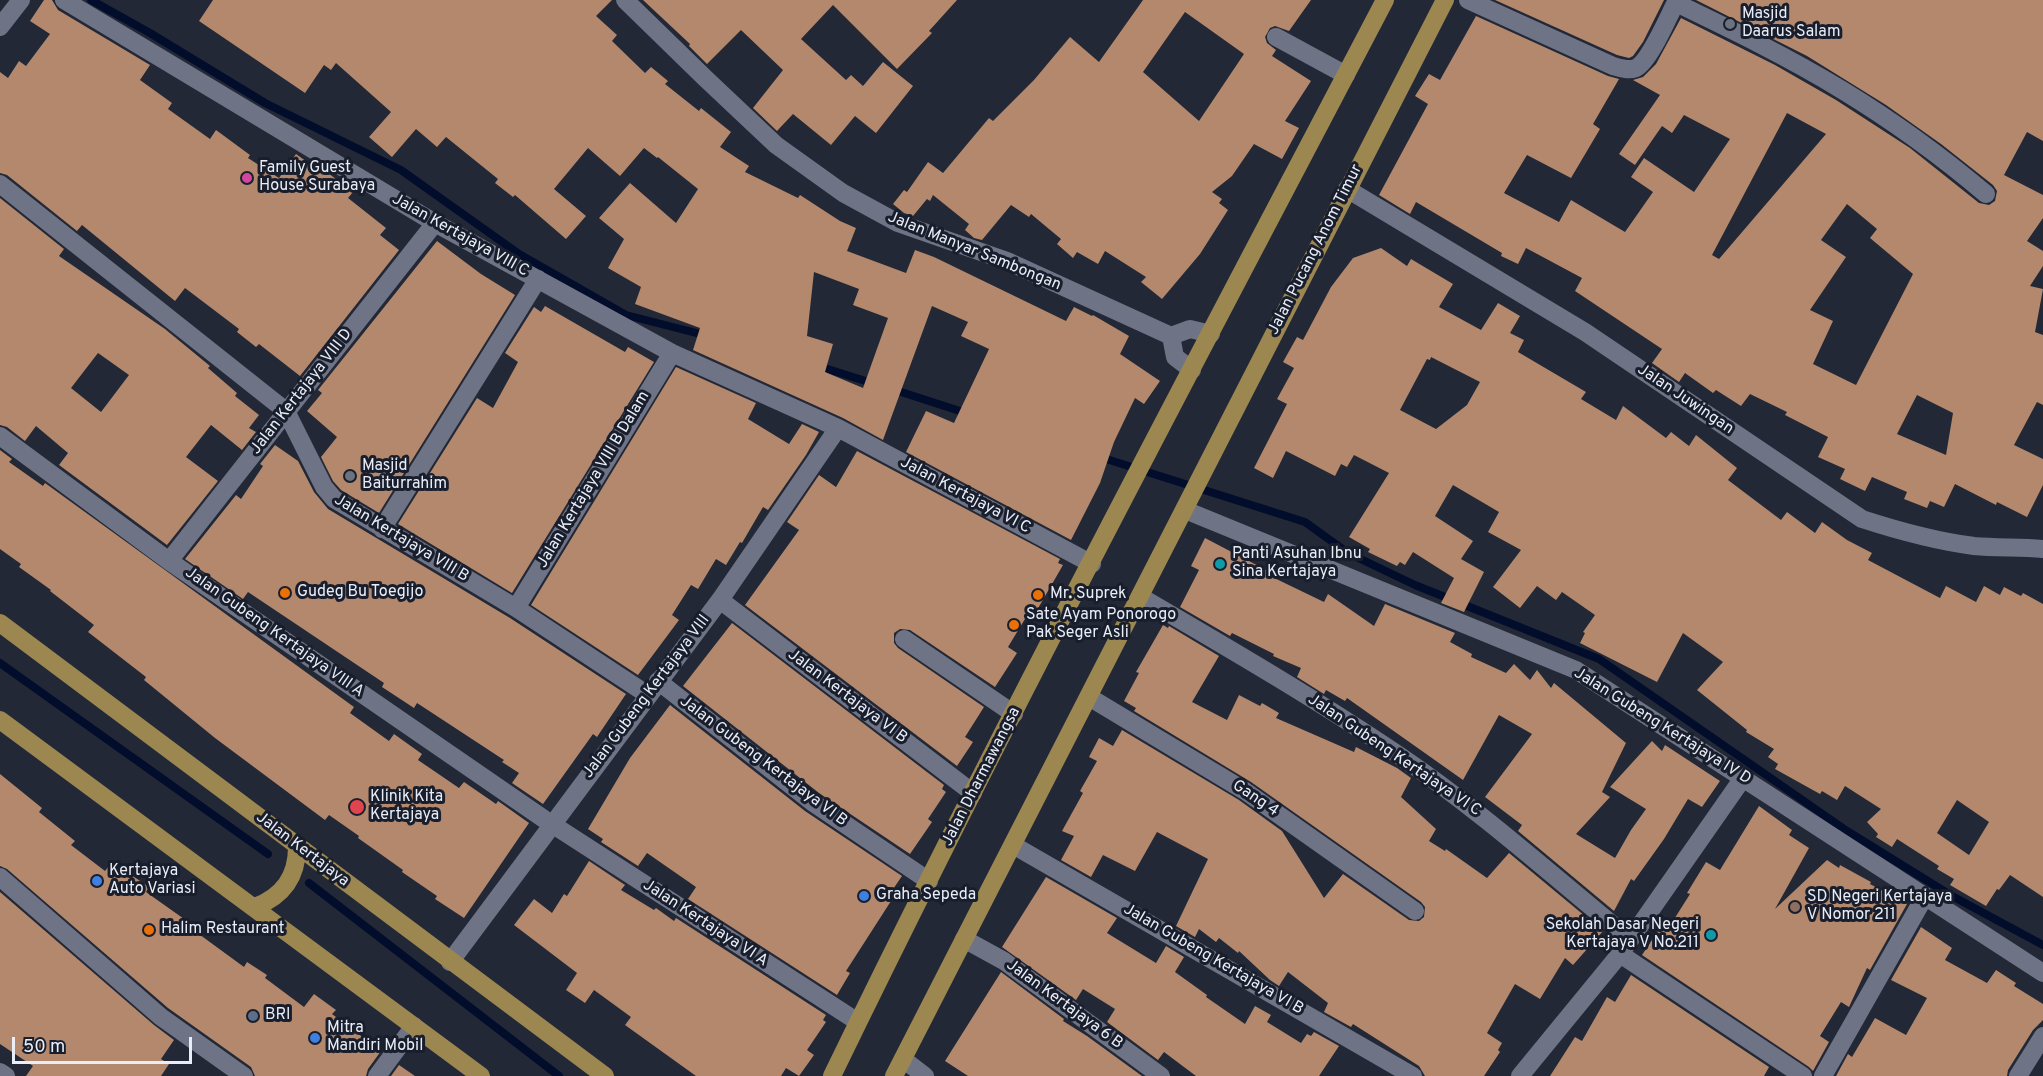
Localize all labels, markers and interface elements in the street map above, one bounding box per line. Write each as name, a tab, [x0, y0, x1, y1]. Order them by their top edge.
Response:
place label: Masjid Daarus Salam	[1742, 5, 1840, 43]
marker: Masjid Daarus Salam	[1723, 17, 1737, 31]
place label: Family Guest House Surabaya	[259, 159, 375, 197]
street label: Jalan Pucang Anom Timur	[1265, 162, 1367, 338]
marker: Family Guest House Surabaya	[240, 171, 254, 185]
street label: Jalan Kertajaya VIII C	[388, 190, 532, 282]
street label: Jalan Manyar Sambongan	[884, 208, 1064, 296]
street label: Jalan Kertajaya VIII D	[247, 325, 357, 459]
street label: Jalan Juwingan	[1633, 361, 1737, 439]
street label: Jalan Kertajaya VIII B Dalam	[534, 388, 654, 572]
street label: Jalan Kertajaya VI C	[897, 454, 1033, 538]
place label: Masjid Baiturrahim	[362, 457, 447, 495]
marker: Masjid Baiturrahim	[343, 469, 357, 483]
street label: Jalan Kertajaya VIII B	[330, 491, 472, 587]
place label: Panti Asuhan Ibnu Sina Kertajaya	[1232, 545, 1362, 583]
marker: Panti Asuhan Ibnu Sina Kertajaya	[1213, 557, 1227, 571]
street label: Jalan Gubeng Kertajaya VIII A	[181, 564, 367, 702]
place label: Gudeg Bu Toegijo	[297, 583, 423, 603]
place label: Mr. Suprek	[1050, 585, 1127, 605]
marker: Gudeg Bu Toegijo	[278, 586, 292, 600]
marker: Mr. Suprek	[1031, 588, 1045, 602]
place label: Sate Ayam Ponorogo Pak Seger Asli	[1026, 606, 1176, 644]
street label: Jalan Gubeng Kertajaya VIII	[579, 612, 715, 782]
marker: Sate Ayam Ponorogo Pak Seger Asli	[1007, 618, 1021, 632]
street label: Jalan Kertajaya VI B	[783, 646, 911, 748]
street label: Jalan Gubeng Kertajaya IV D	[1570, 664, 1754, 790]
street label: Jalan Gubeng Kertajaya VI C	[1304, 691, 1484, 821]
street label: Jalan Gubeng Kertajaya VI B	[675, 693, 851, 831]
street label: Jalan Dharmawangsa	[939, 704, 1025, 850]
street label: Gang 4	[1228, 777, 1282, 821]
place label: Klinik Kita Kertajaya	[370, 788, 443, 826]
marker: Klinik Kita Kertajaya	[348, 798, 366, 816]
street label: Jalan Kertajaya	[252, 809, 352, 891]
place label: Kertajaya Auto Variasi	[109, 862, 195, 900]
marker: Kertajaya Auto Variasi	[90, 874, 104, 888]
street label: Jalan Kertajaya VI A	[639, 876, 771, 972]
place label: Graha Sepeda	[876, 886, 976, 906]
place label: SD Negeri Kertajaya V Nomor 211	[1807, 888, 1952, 926]
marker: Graha Sepeda	[857, 889, 871, 903]
street label: Jalan Gubeng Kertajaya VI B	[1119, 900, 1307, 1020]
marker: SD Negeri Kertajaya V Nomor 211	[1788, 900, 1802, 914]
place label: Sekolah Dasar Negeri Kertajaya V No.211	[1546, 916, 1699, 954]
place label: Halim Restaurant	[161, 920, 285, 940]
marker: Halim Restaurant	[142, 923, 156, 937]
marker: Sekolah Dasar Negeri Kertajaya V No.211	[1704, 928, 1718, 942]
street label: Jalan Kertajaya 6 B	[1002, 956, 1126, 1054]
place label: BRI	[265, 1006, 291, 1026]
marker: BRI	[246, 1009, 260, 1023]
place label: Mitra Mandiri Mobil	[327, 1019, 423, 1057]
scale bar	[15, 1025, 195, 1063]
marker: Mitra Mandiri Mobil	[308, 1031, 322, 1045]
text: 50 m	[23, 1036, 65, 1059]

